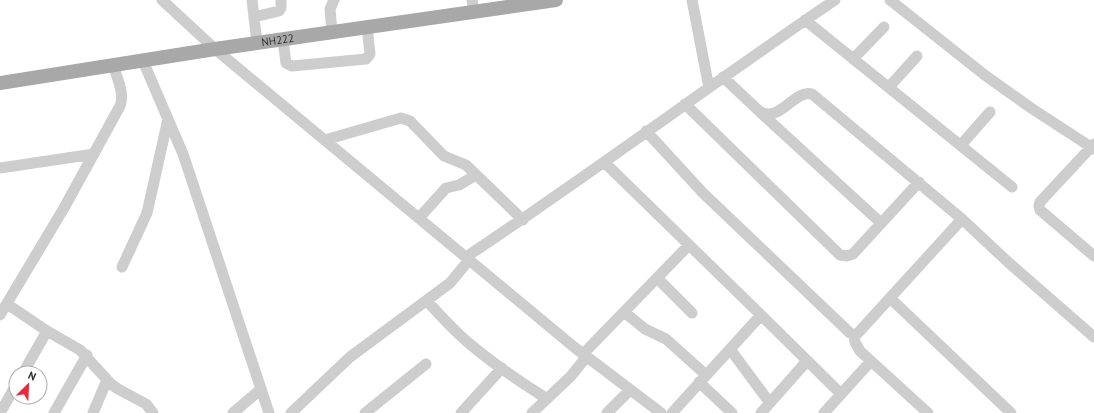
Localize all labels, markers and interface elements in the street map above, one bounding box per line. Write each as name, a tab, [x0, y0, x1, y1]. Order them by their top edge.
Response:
street label: NH222	[260, 31, 295, 49]
north arrow	[8, 365, 48, 405]
text: N	[26, 368, 38, 384]

